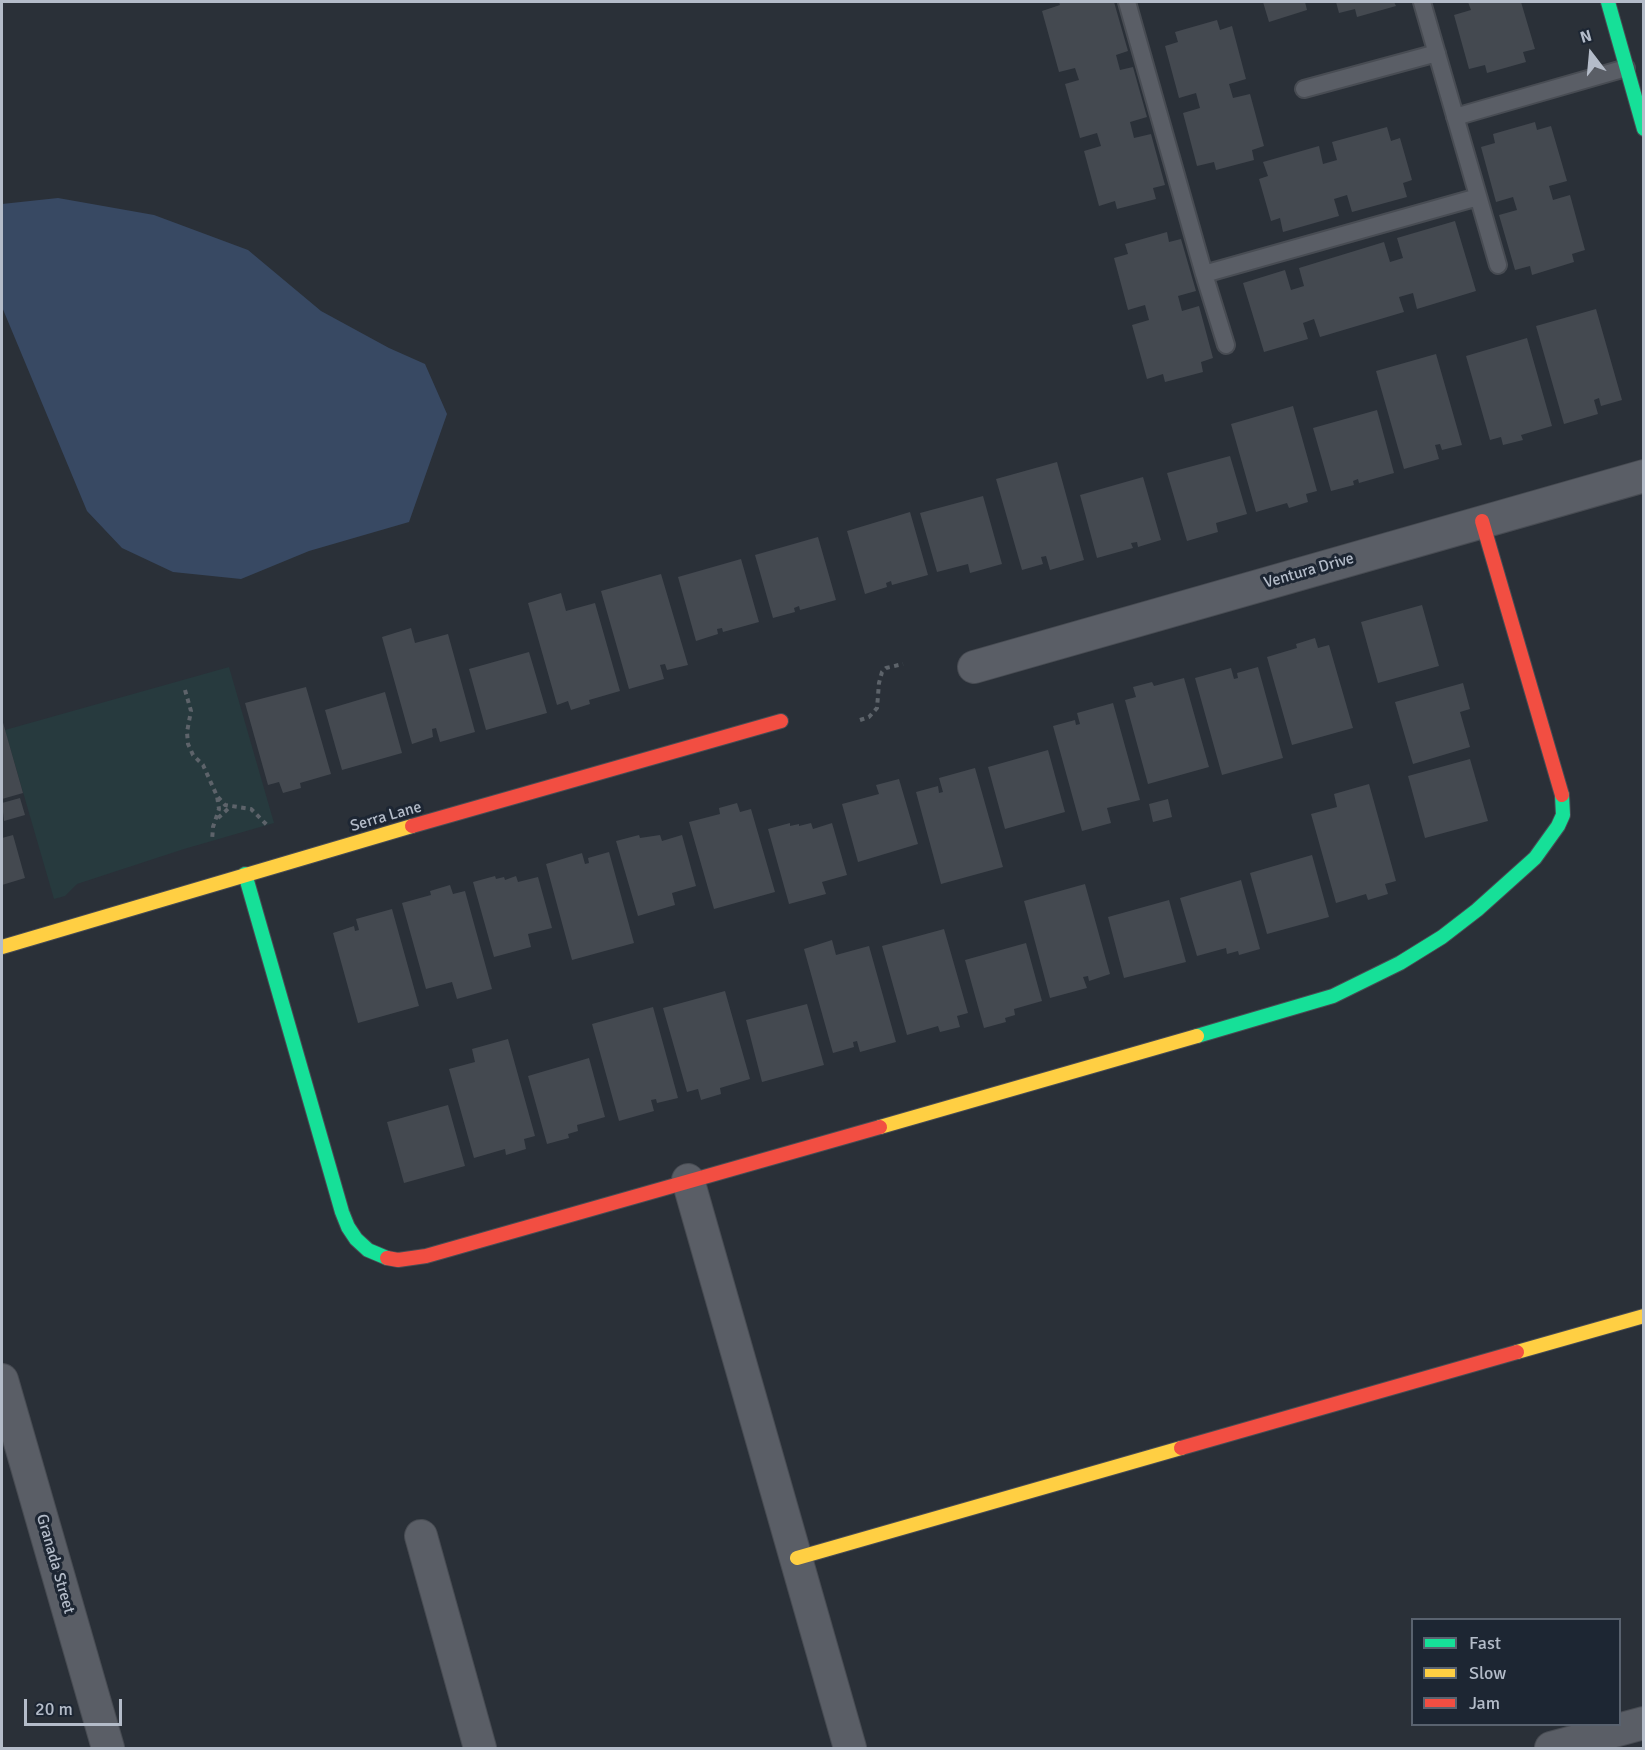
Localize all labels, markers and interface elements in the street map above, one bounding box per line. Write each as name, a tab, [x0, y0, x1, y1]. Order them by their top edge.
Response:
north arrow	[1561, 24, 1621, 84]
text: N	[1578, 26, 1594, 48]
street label: Ventura Drive	[1262, 549, 1356, 593]
street label: Serra Lane	[348, 798, 424, 836]
street label: Granada Street	[32, 1512, 78, 1616]
legend	[1411, 1618, 1621, 1726]
text: Fast	[1469, 1632, 1501, 1654]
text: Slow	[1469, 1662, 1506, 1684]
scale bar	[27, 1687, 124, 1725]
text: Jam	[1469, 1692, 1500, 1714]
text: 20 m	[35, 1698, 73, 1720]

